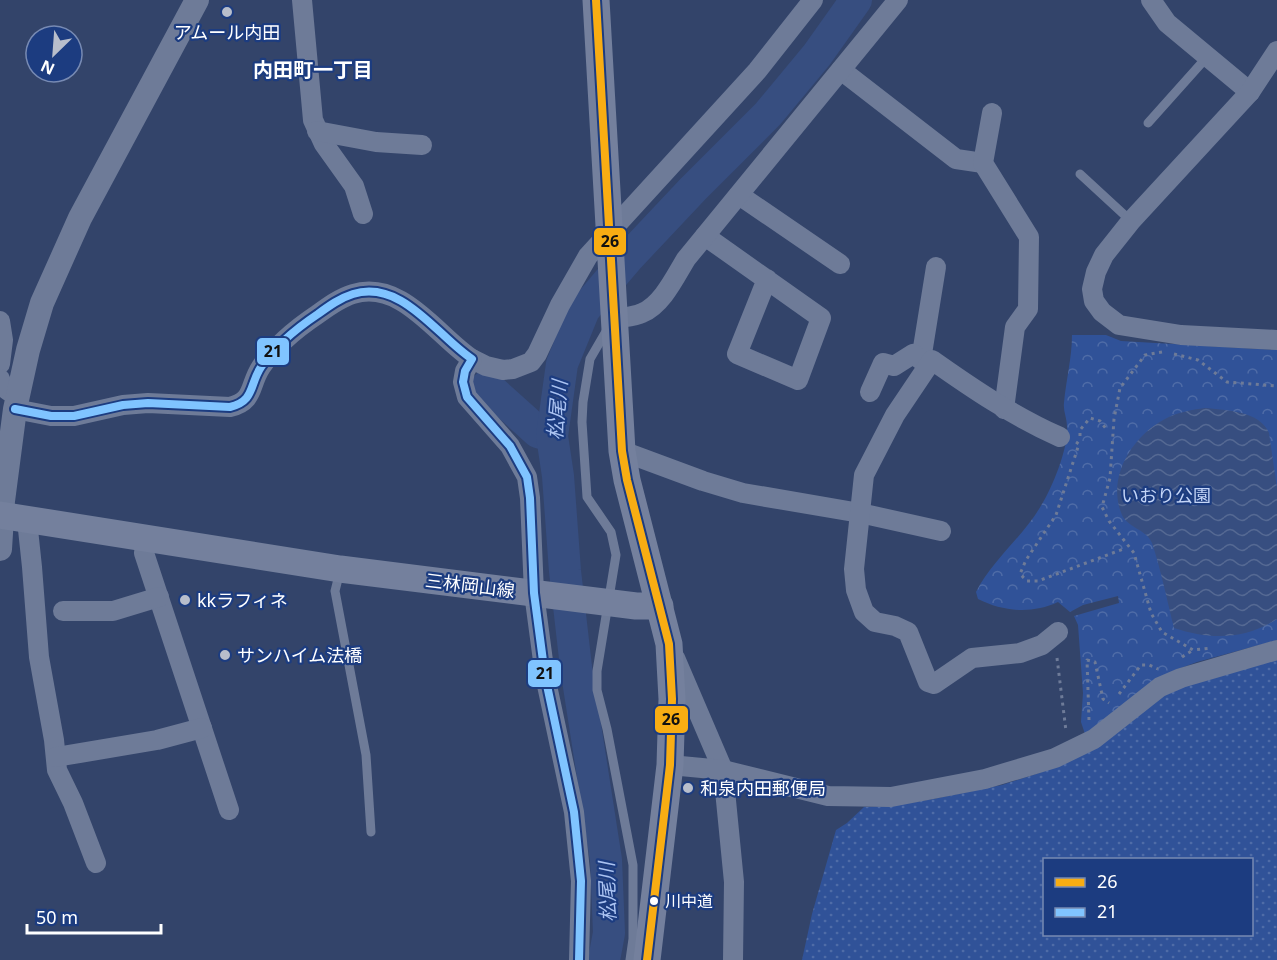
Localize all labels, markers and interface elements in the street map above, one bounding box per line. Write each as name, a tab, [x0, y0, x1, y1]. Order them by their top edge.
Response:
marker: アムール内田	[220, 5, 234, 19]
place label: アムール内田	[174, 20, 280, 44]
north arrow	[24, 24, 84, 84]
text: N	[37, 55, 58, 80]
district label: 内田町一丁目	[253, 56, 373, 83]
line badge: 26	[593, 227, 627, 256]
text: 26	[601, 230, 619, 252]
line badge: 21	[256, 337, 290, 366]
text: 21	[264, 340, 282, 362]
water label: 松尾川	[541, 377, 573, 441]
park label: いおり公園	[1121, 483, 1211, 507]
street label: 三林岡山線	[424, 568, 516, 602]
place label: kkラフィネ	[197, 588, 288, 612]
marker: kkラフィネ	[178, 593, 192, 607]
place label: サンハイム法橋	[237, 643, 362, 667]
marker: サンハイム法橋	[218, 648, 232, 662]
line badge: 21	[527, 659, 562, 688]
text: 21	[536, 662, 554, 684]
line badge: 26	[654, 705, 689, 734]
text: 26	[662, 708, 680, 730]
place label: 和泉内田郵便局	[700, 776, 826, 800]
marker: 和泉内田郵便局	[681, 781, 695, 795]
legend	[1043, 858, 1253, 936]
water label: 松尾川	[592, 860, 622, 922]
text: 26	[1097, 869, 1118, 893]
place label: 川中道	[665, 890, 713, 912]
marker: 川中道	[648, 895, 660, 907]
scale bar	[27, 897, 160, 935]
text: 21	[1097, 899, 1118, 923]
text: 50 m	[36, 905, 78, 929]

